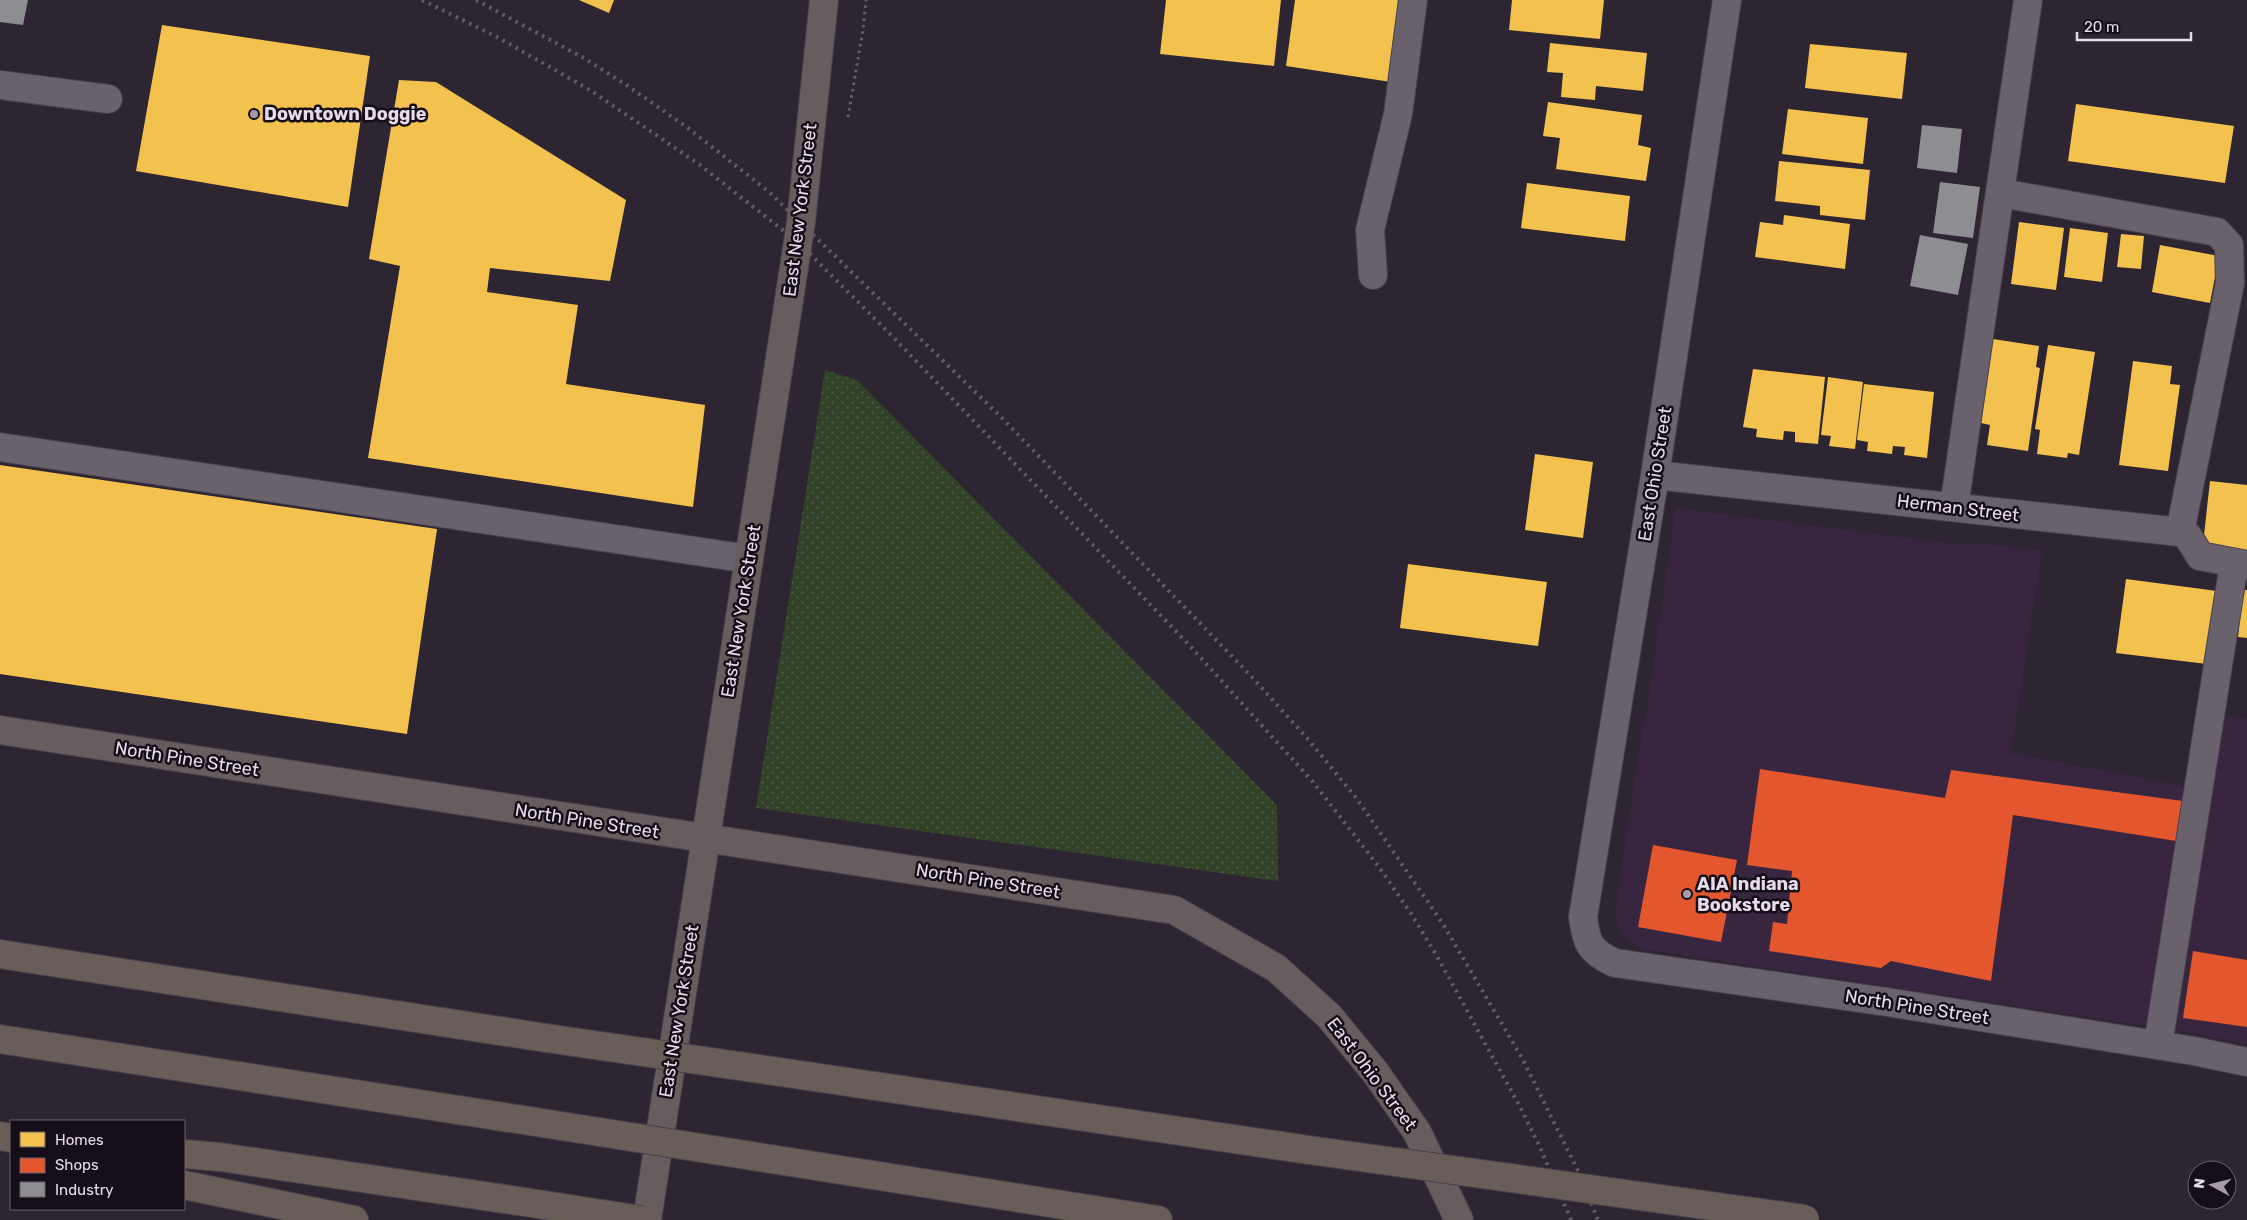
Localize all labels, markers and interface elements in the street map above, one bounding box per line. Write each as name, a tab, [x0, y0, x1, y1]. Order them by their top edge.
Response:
scale bar	[2077, 10, 2191, 42]
text: 20 m	[2084, 18, 2119, 36]
place label: Downtown Doggie	[264, 103, 427, 125]
marker: Downtown Doggie	[248, 108, 260, 120]
street label: East New York Street	[778, 122, 822, 298]
street label: East Ohio Street	[1634, 405, 1676, 543]
street label: Herman Street	[1896, 490, 2020, 526]
street label: East New York Street	[716, 523, 766, 699]
street label: North Pine Street	[113, 737, 261, 781]
street label: North Pine Street	[513, 799, 661, 843]
street label: North Pine Street	[914, 859, 1062, 903]
place label: AIA Indiana Bookstore	[1697, 873, 1799, 916]
marker: AIA Indiana Bookstore	[1681, 888, 1693, 900]
street label: East New York Street	[654, 923, 704, 1099]
street label: North Pine Street	[1843, 985, 1991, 1029]
street label: East Ohio Street	[1322, 1013, 1422, 1135]
legend	[10, 1120, 185, 1210]
text: Homes	[55, 1131, 104, 1149]
text: Shops	[55, 1156, 99, 1174]
north arrow	[2187, 1160, 2237, 1210]
text: N	[2191, 1177, 2209, 1190]
text: Industry	[55, 1181, 114, 1199]

